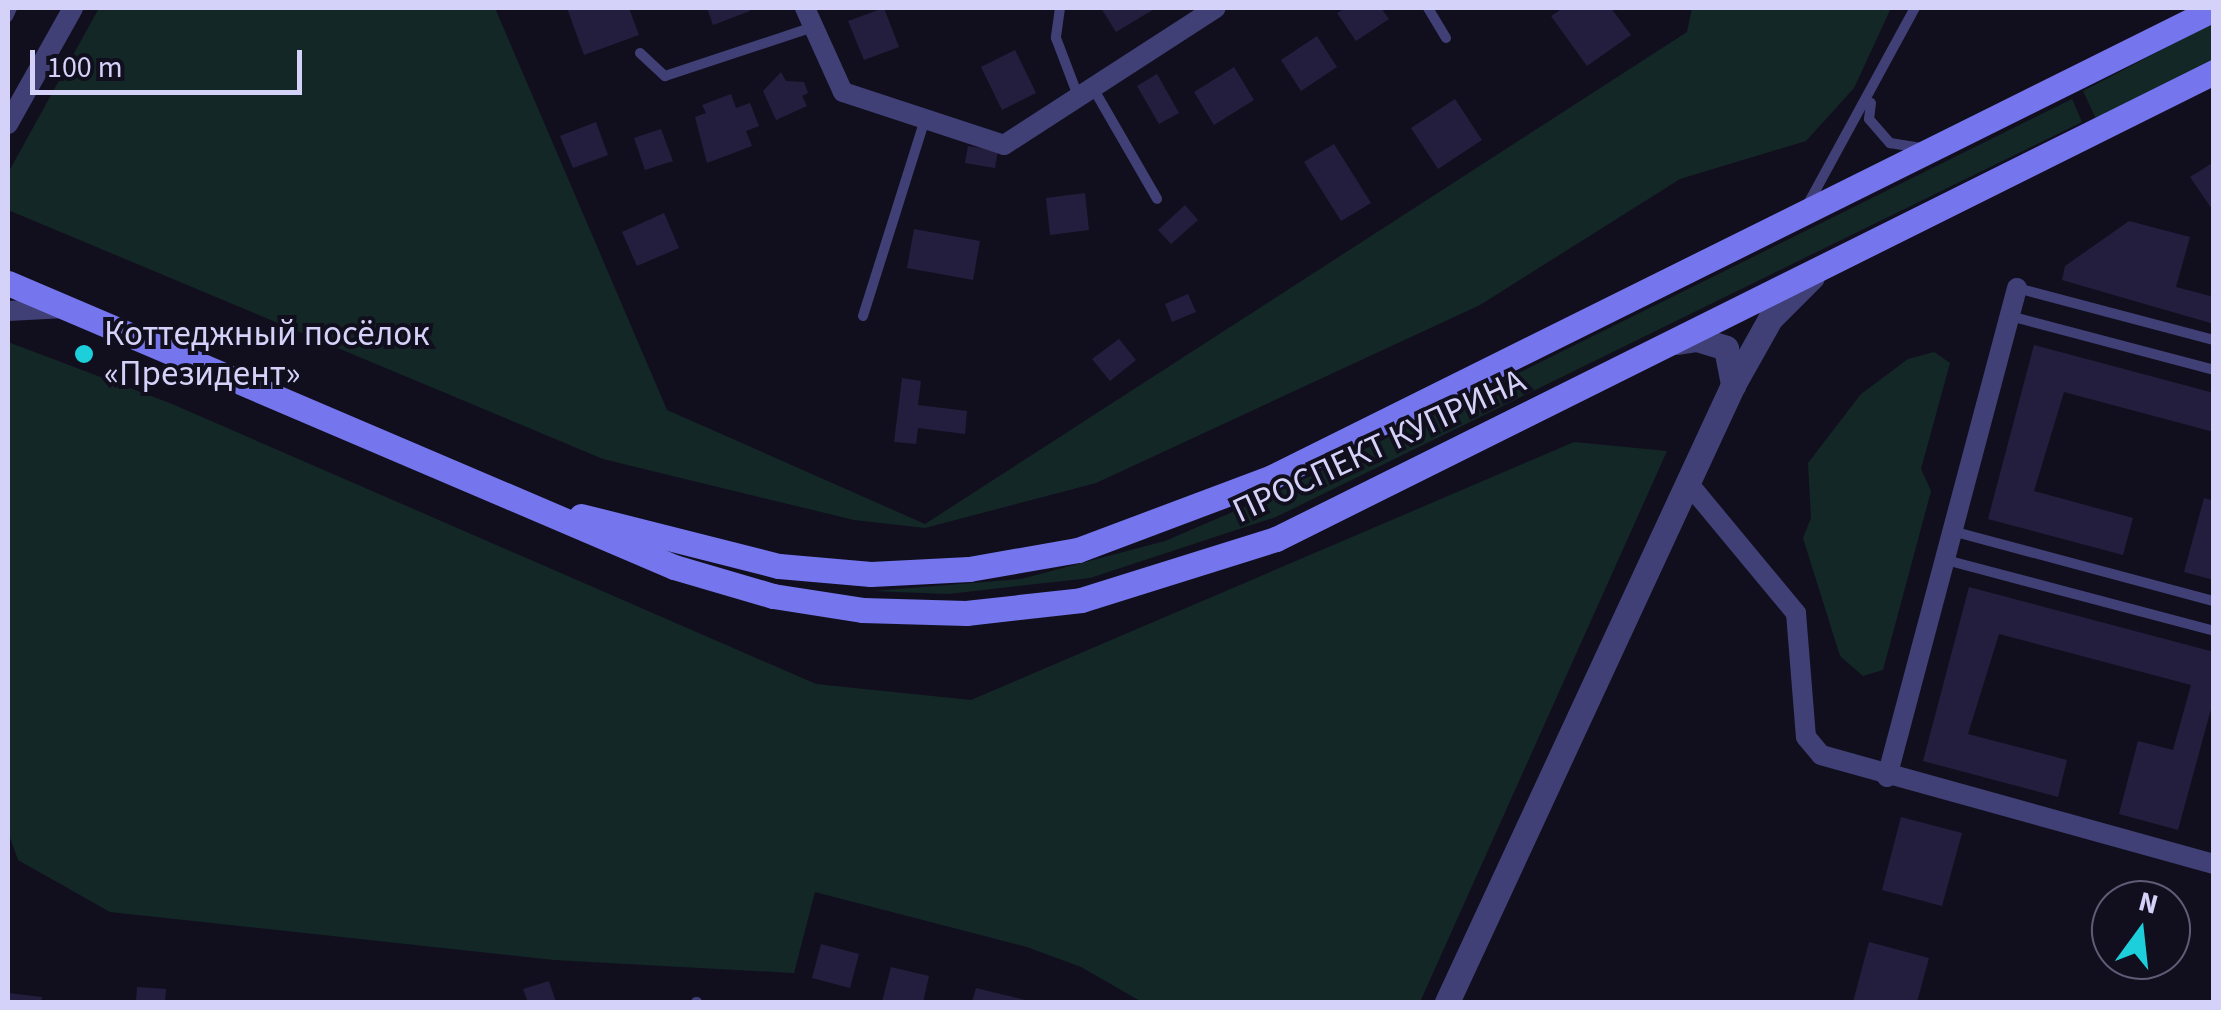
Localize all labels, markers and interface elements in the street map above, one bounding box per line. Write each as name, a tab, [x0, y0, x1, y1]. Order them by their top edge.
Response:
scale bar	[35, 30, 308, 92]
text: 100 m	[47, 46, 123, 89]
place label: Коттеджный посёлок «Президент»	[104, 313, 430, 395]
marker: Коттеджный посёлок «Президент»	[73, 343, 95, 365]
street label: ПРОСПЕКТ КУПРИНА	[1226, 360, 1532, 532]
north arrow	[2091, 880, 2191, 980]
text: N	[2134, 881, 2162, 925]

